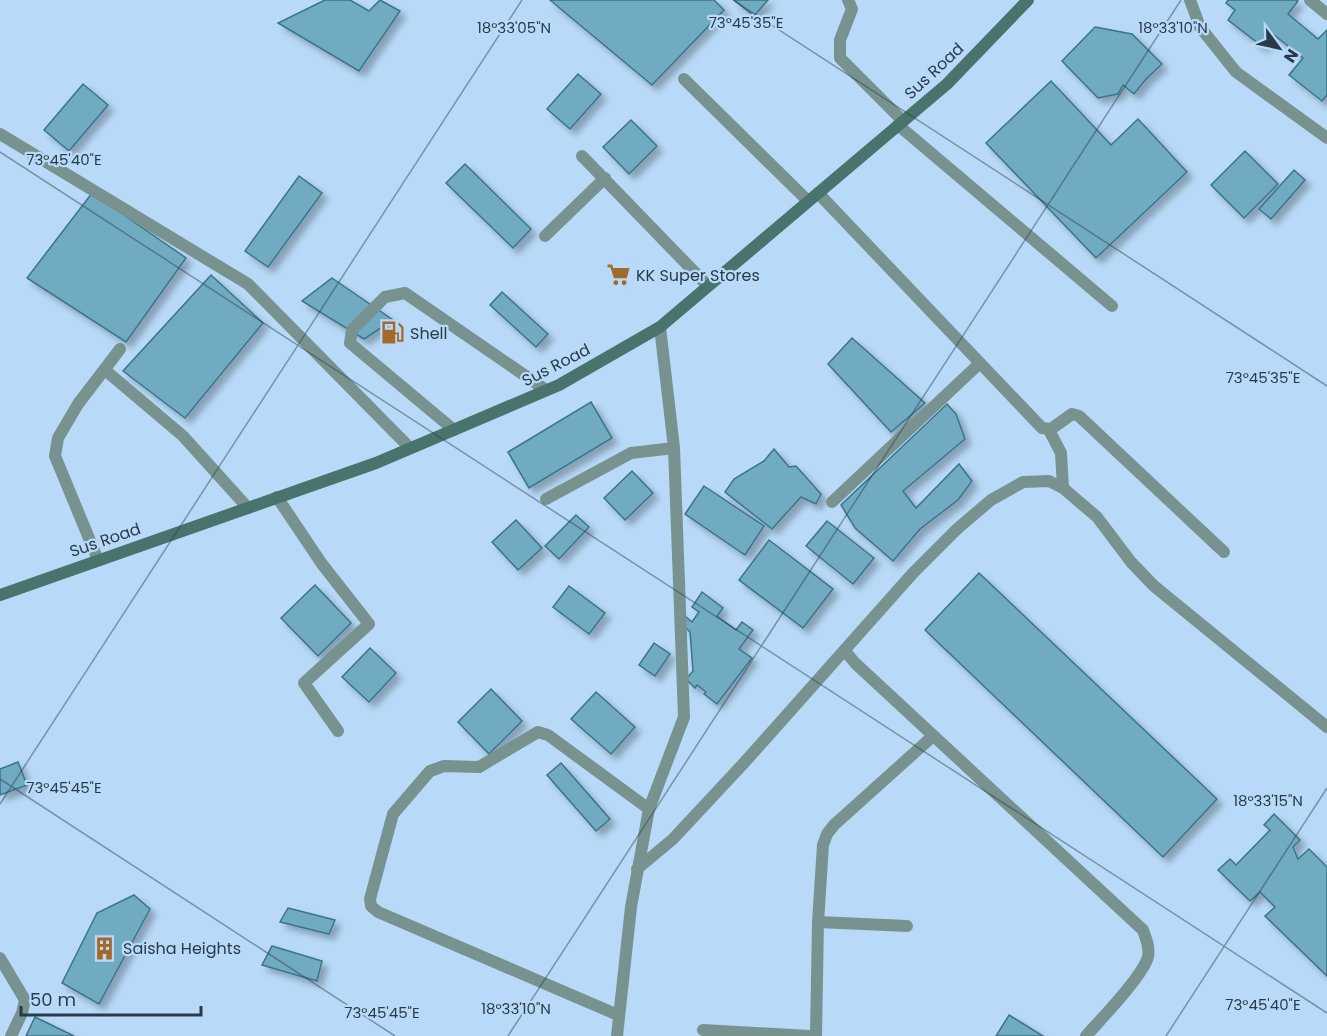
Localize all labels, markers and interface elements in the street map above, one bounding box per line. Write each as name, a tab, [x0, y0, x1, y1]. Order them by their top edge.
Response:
text: 73°45'35"E	[709, 12, 783, 33]
text: 18°33'05"N	[477, 17, 551, 38]
text: 18°33'10"N	[1138, 17, 1208, 38]
north arrow	[1249, 18, 1309, 78]
street label: Sus Road	[899, 37, 969, 105]
text: N	[1278, 45, 1304, 67]
text: 73°45'40"E	[26, 149, 102, 170]
supermarket icon: KK Super Stores	[605, 262, 631, 288]
place label: KK Super Stores	[636, 264, 760, 287]
fuel station icon: Shell	[379, 320, 405, 346]
place label: Shell	[410, 322, 447, 345]
street label: Sus Road	[518, 338, 594, 392]
text: 73°45'35"E	[1226, 367, 1300, 388]
street label: Sus Road	[66, 517, 144, 563]
text: 73°45'45"E	[26, 777, 102, 798]
text: 18°33'15"N	[1233, 790, 1303, 811]
building icon: Saisha Heights	[92, 935, 118, 961]
place label: Saisha Heights	[123, 937, 241, 960]
scale bar	[21, 979, 201, 1017]
text: 50 m	[30, 987, 76, 1012]
text: 73°45'40"E	[1225, 994, 1301, 1015]
text: 18°33'10"N	[481, 998, 551, 1019]
text: 73°45'45"E	[344, 1002, 420, 1023]

